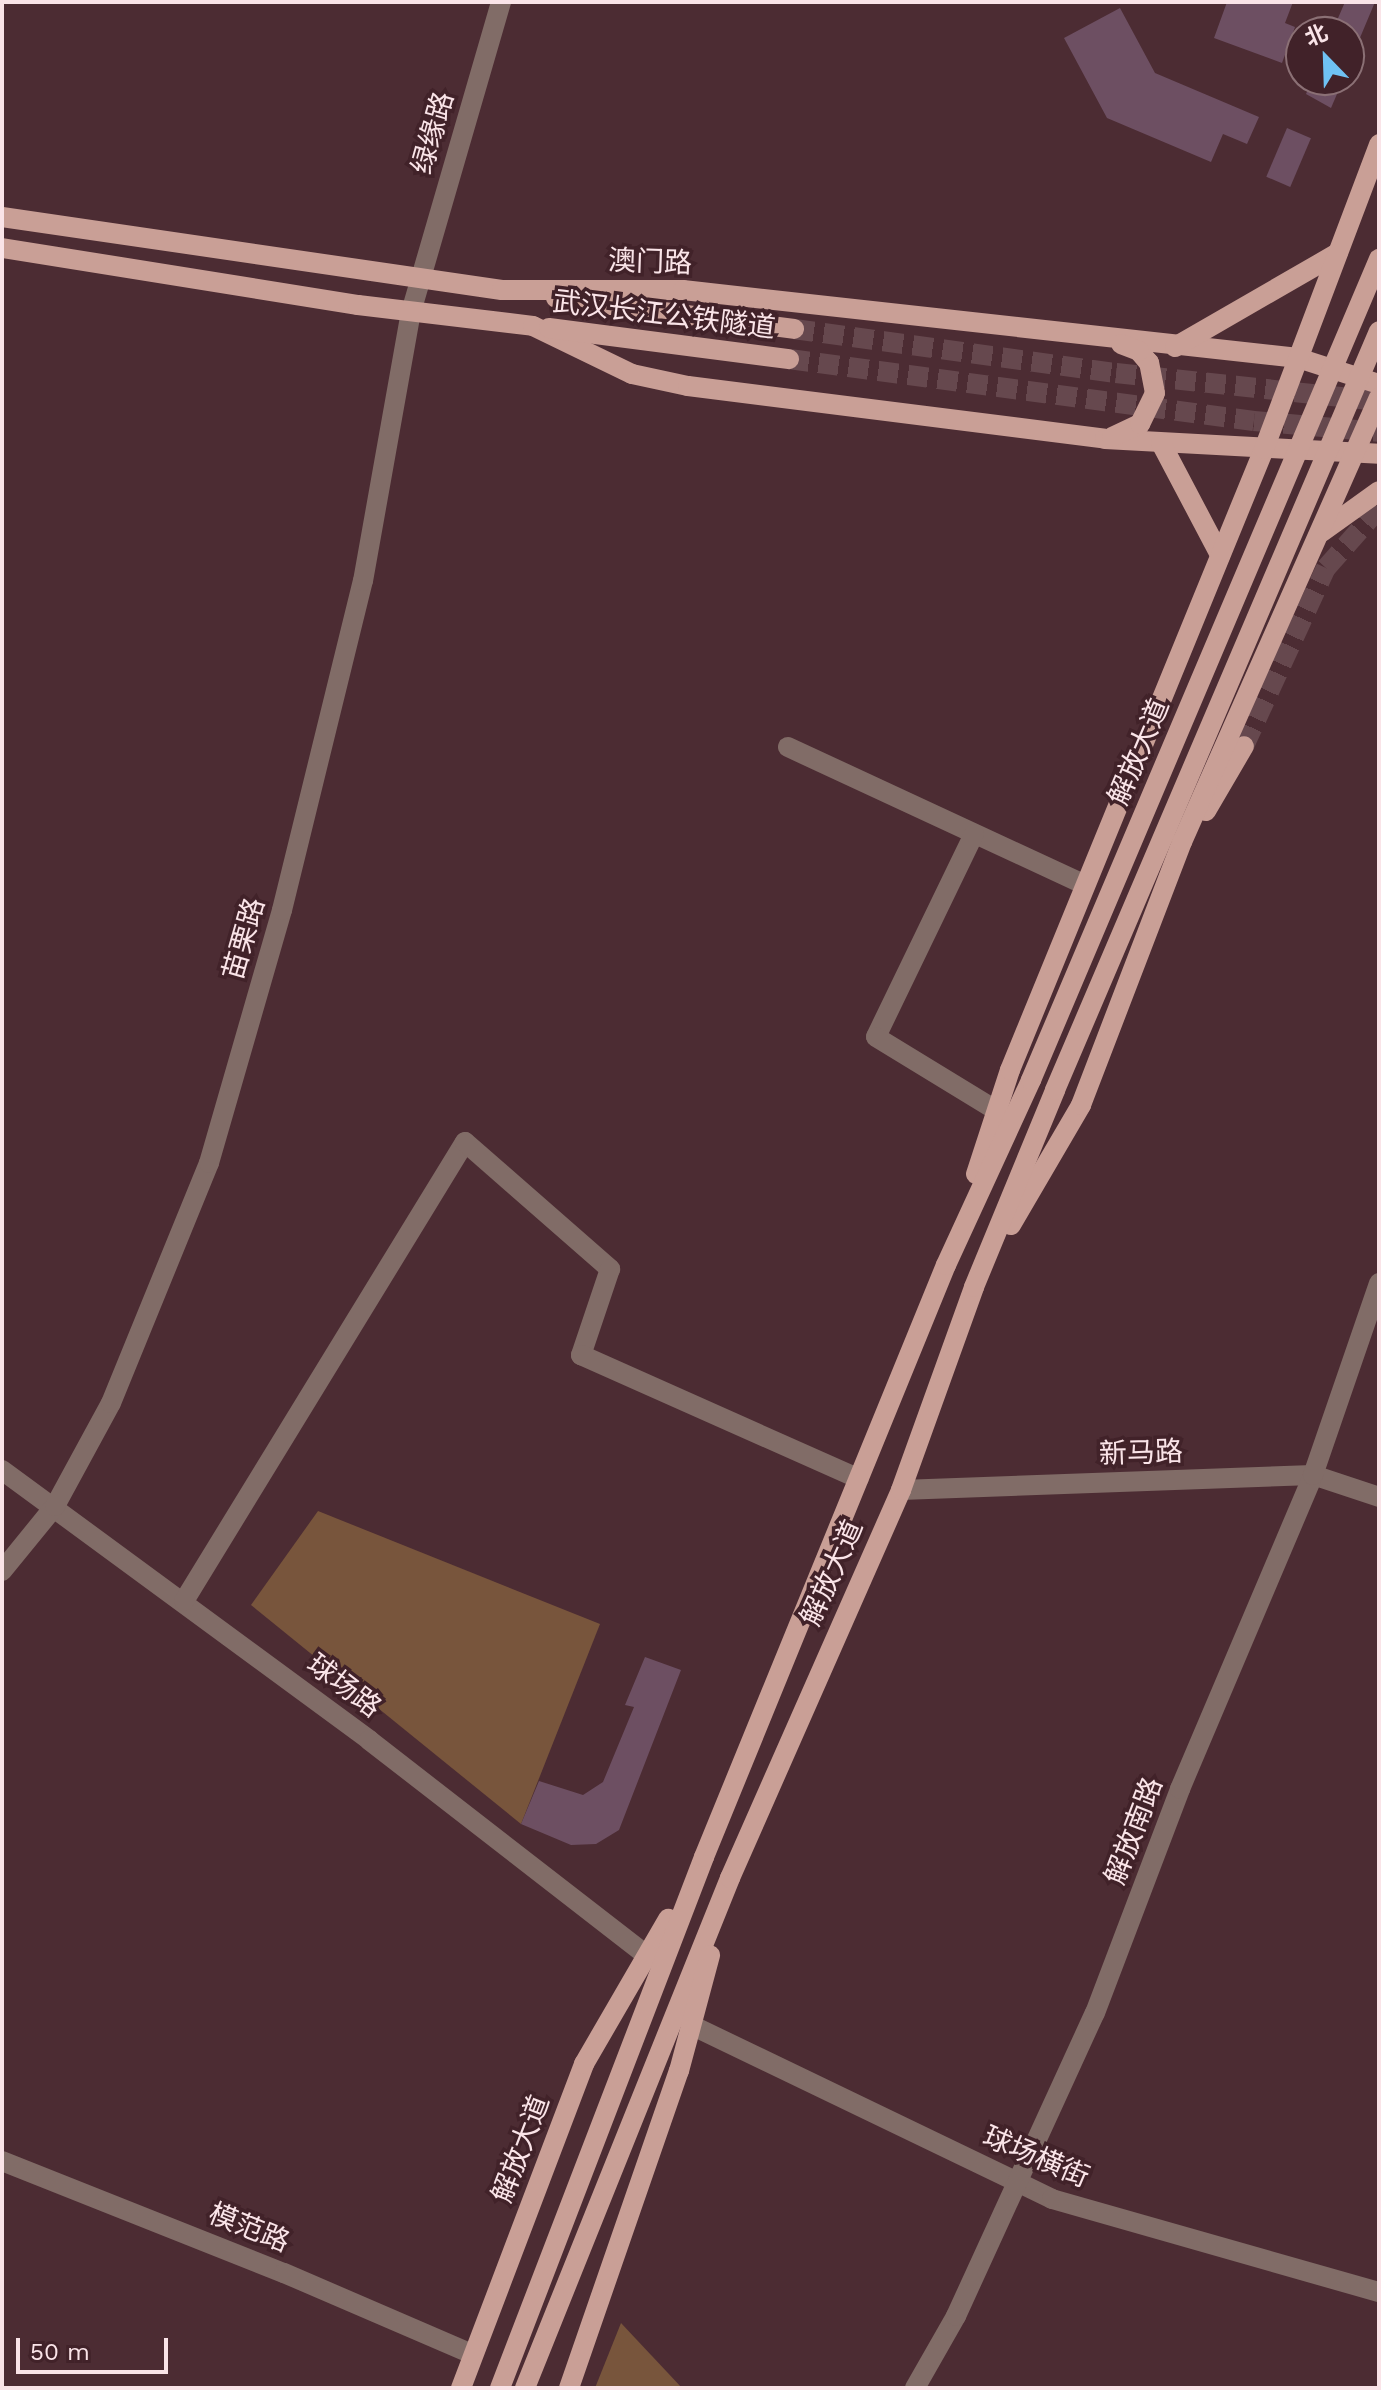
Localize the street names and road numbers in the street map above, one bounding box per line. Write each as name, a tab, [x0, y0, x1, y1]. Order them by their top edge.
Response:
street label: 绿缘路	[405, 88, 461, 178]
street label: 澳门路	[607, 244, 693, 280]
street label: 武汉长江公铁隧道	[551, 285, 777, 345]
street label: 解放大道	[1102, 694, 1176, 810]
street label: 苗栗路	[216, 894, 272, 984]
street label: 新马路	[1098, 1435, 1184, 1471]
street label: 解放大道	[794, 1515, 870, 1631]
street label: 球场路	[300, 1647, 388, 1725]
street label: 解放南路	[1098, 1773, 1170, 1889]
street label: 解放大道	[485, 2091, 557, 2207]
street label: 球场横街	[978, 2120, 1094, 2194]
street label: 模范路	[204, 2197, 294, 2259]

